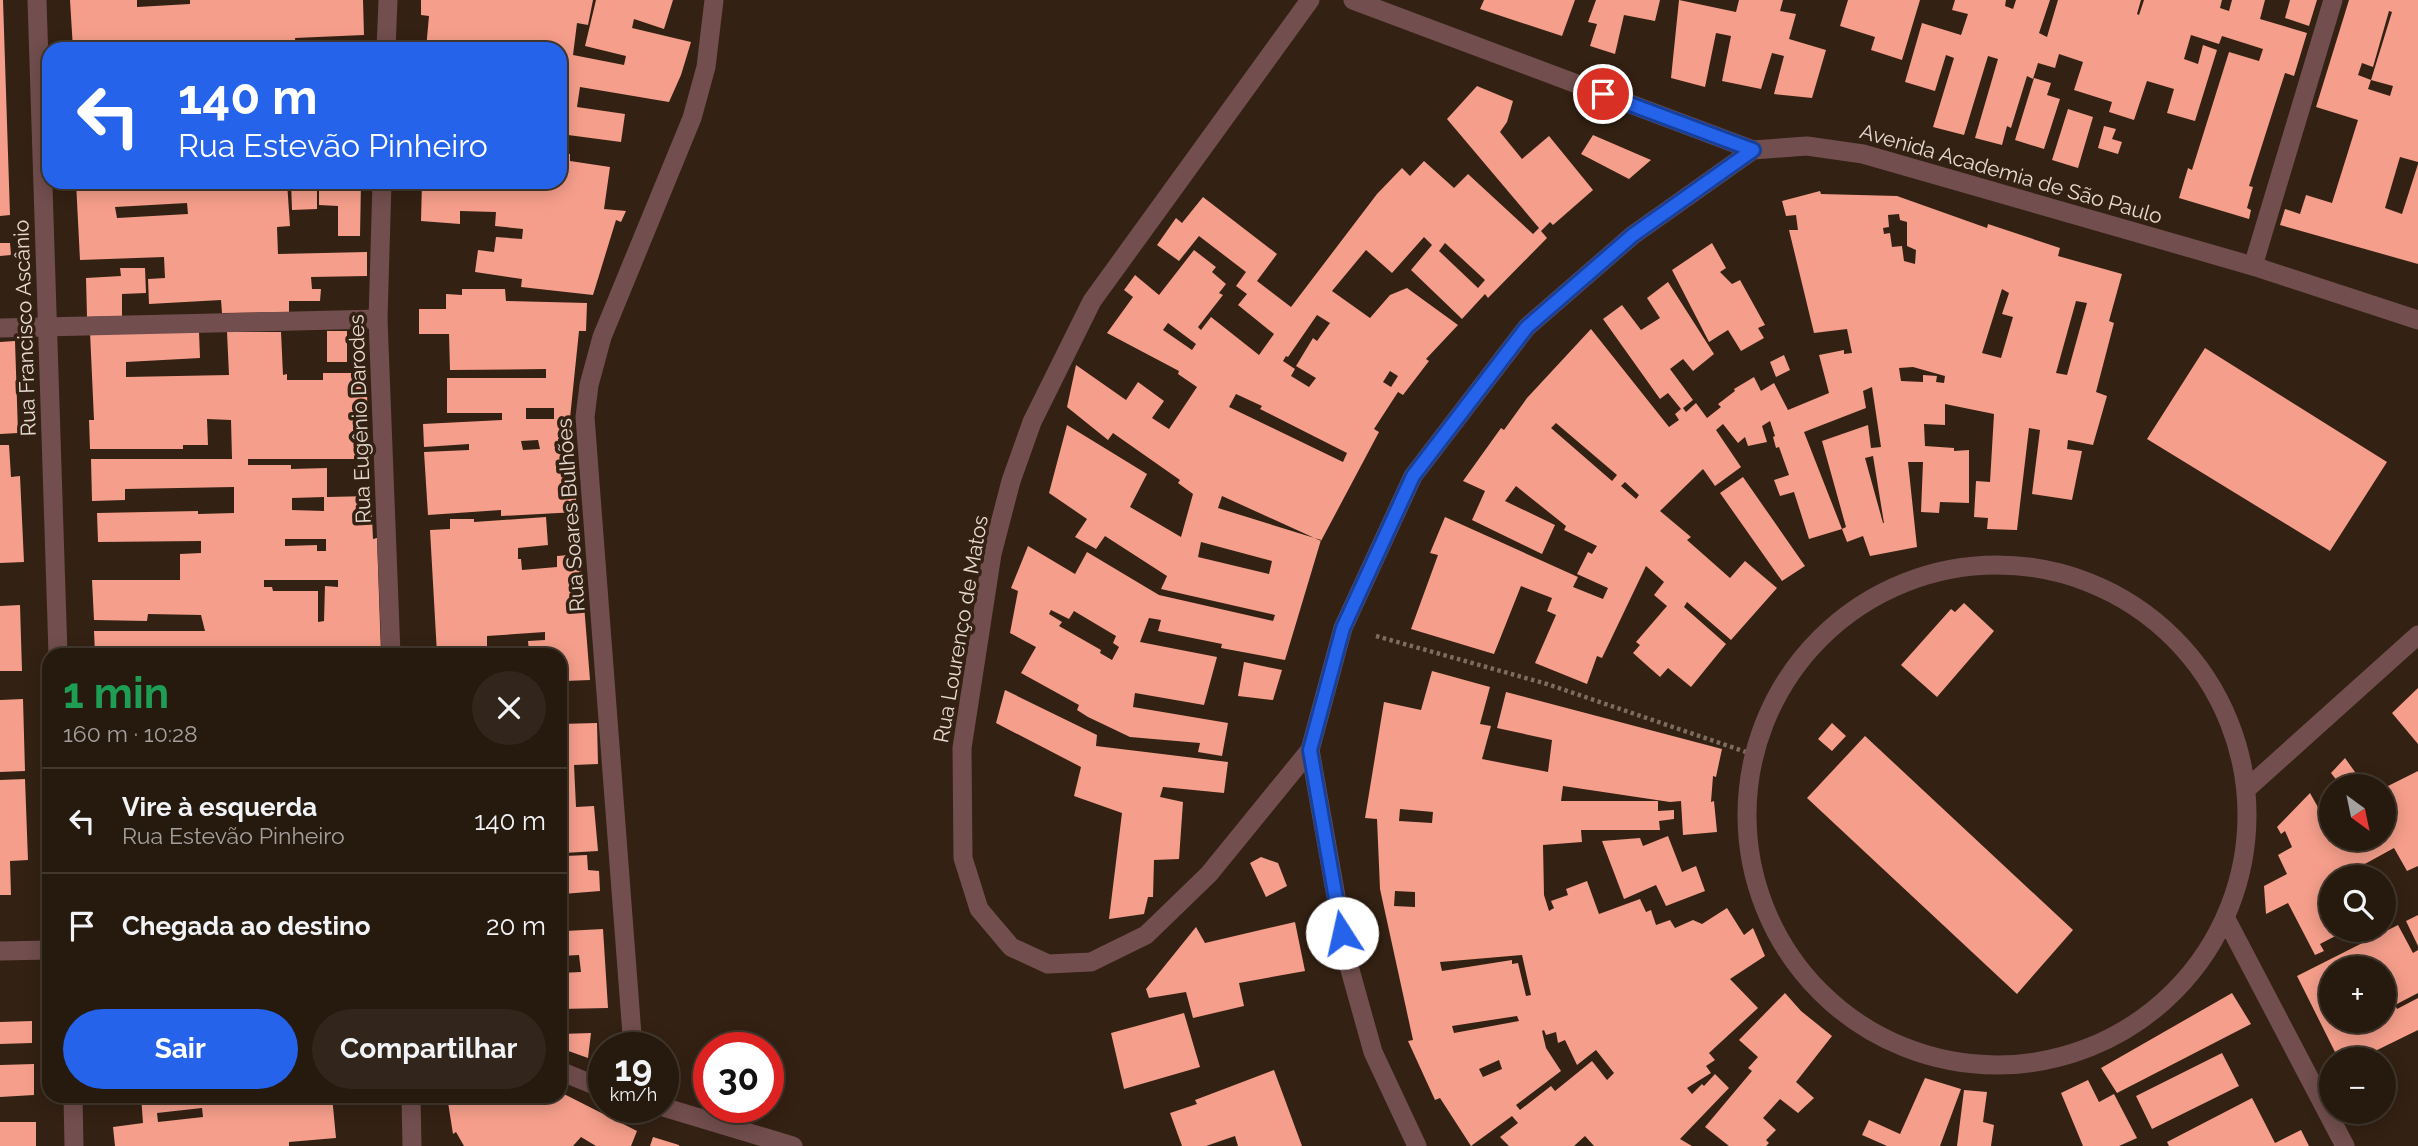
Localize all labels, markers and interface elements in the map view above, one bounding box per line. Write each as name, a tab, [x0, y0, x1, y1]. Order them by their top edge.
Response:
pin	[1573, 64, 1633, 124]
text: 140 m	[178, 68, 318, 125]
icon: left	[63, 70, 154, 161]
icon: arrive	[1584, 75, 1622, 113]
street label: Avenida Academia de São Paulo	[1857, 118, 2165, 229]
text: Rua Estevão Pinheiro	[178, 127, 488, 164]
street label: Rua Francisco Ascânio	[8, 219, 41, 437]
street label: Rua Eugênio Darodes	[343, 314, 376, 524]
street label: Rua Soares Bulhões	[551, 418, 590, 613]
street label: Rua Lourenço de Matos	[928, 513, 993, 745]
text: 1 min	[63, 669, 169, 718]
button: close	[472, 671, 546, 745]
text: 160 m · 10:28	[63, 720, 198, 747]
north arrow	[2319, 774, 2396, 850]
map controls	[2319, 774, 2396, 1124]
text: Vire à esquerda	[122, 792, 317, 822]
icon: left	[63, 802, 101, 840]
text: 140 m	[474, 806, 546, 836]
text: Rua Estevão Pinheiro	[122, 822, 345, 849]
button: search	[2319, 865, 2396, 942]
position arrow	[1305, 896, 1379, 970]
icon: arrive	[63, 907, 101, 945]
text: Chegada ao destino	[122, 911, 371, 941]
text: 20 m	[486, 911, 546, 941]
button: +	[2319, 956, 2396, 1033]
button: Sair	[63, 1009, 298, 1089]
button: Compartilhar	[312, 1009, 546, 1089]
speed limit sign: 30	[693, 1032, 784, 1123]
button: −	[2319, 1047, 2396, 1124]
text: 19	[615, 1048, 652, 1089]
text: km/h	[610, 1084, 657, 1105]

